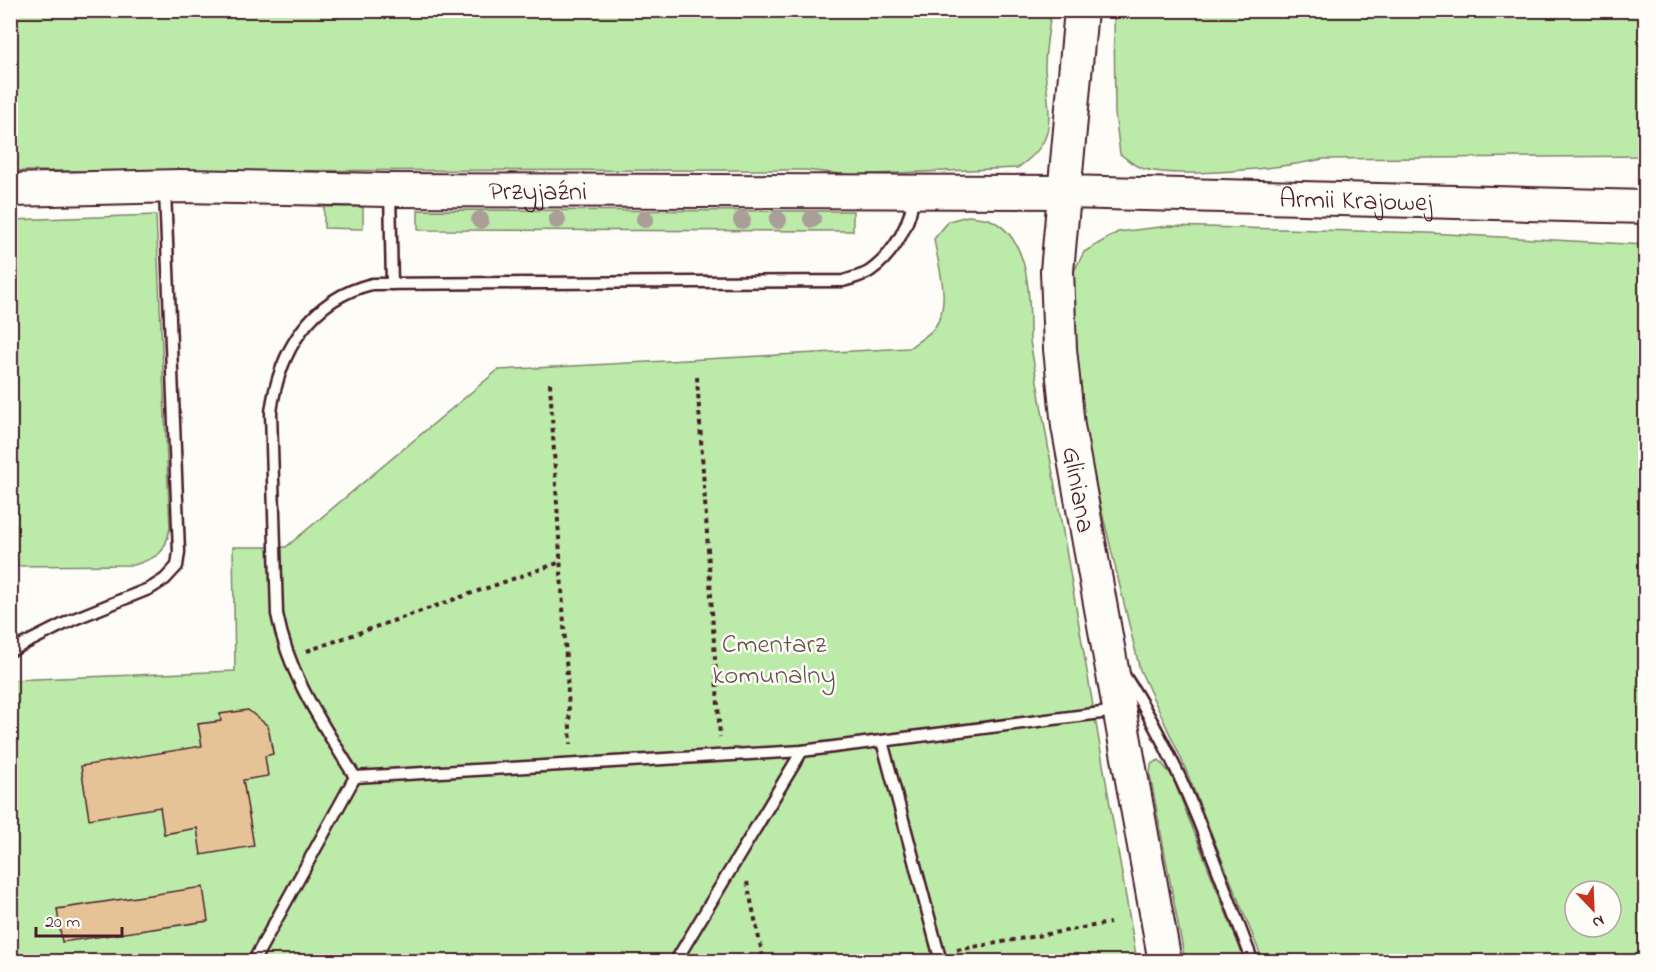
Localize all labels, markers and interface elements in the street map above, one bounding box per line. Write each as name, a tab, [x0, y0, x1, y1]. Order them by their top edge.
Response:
street label: Przyjaźni	[489, 173, 587, 213]
street label: Armii Krajowej	[1279, 181, 1433, 223]
street label: Gliniana	[1050, 444, 1104, 536]
park label: Cmentarz komunalny	[713, 626, 835, 696]
north arrow	[1563, 879, 1623, 939]
scale bar	[36, 900, 122, 938]
text: N	[1588, 908, 1608, 934]
text: 20 m	[45, 910, 80, 936]

